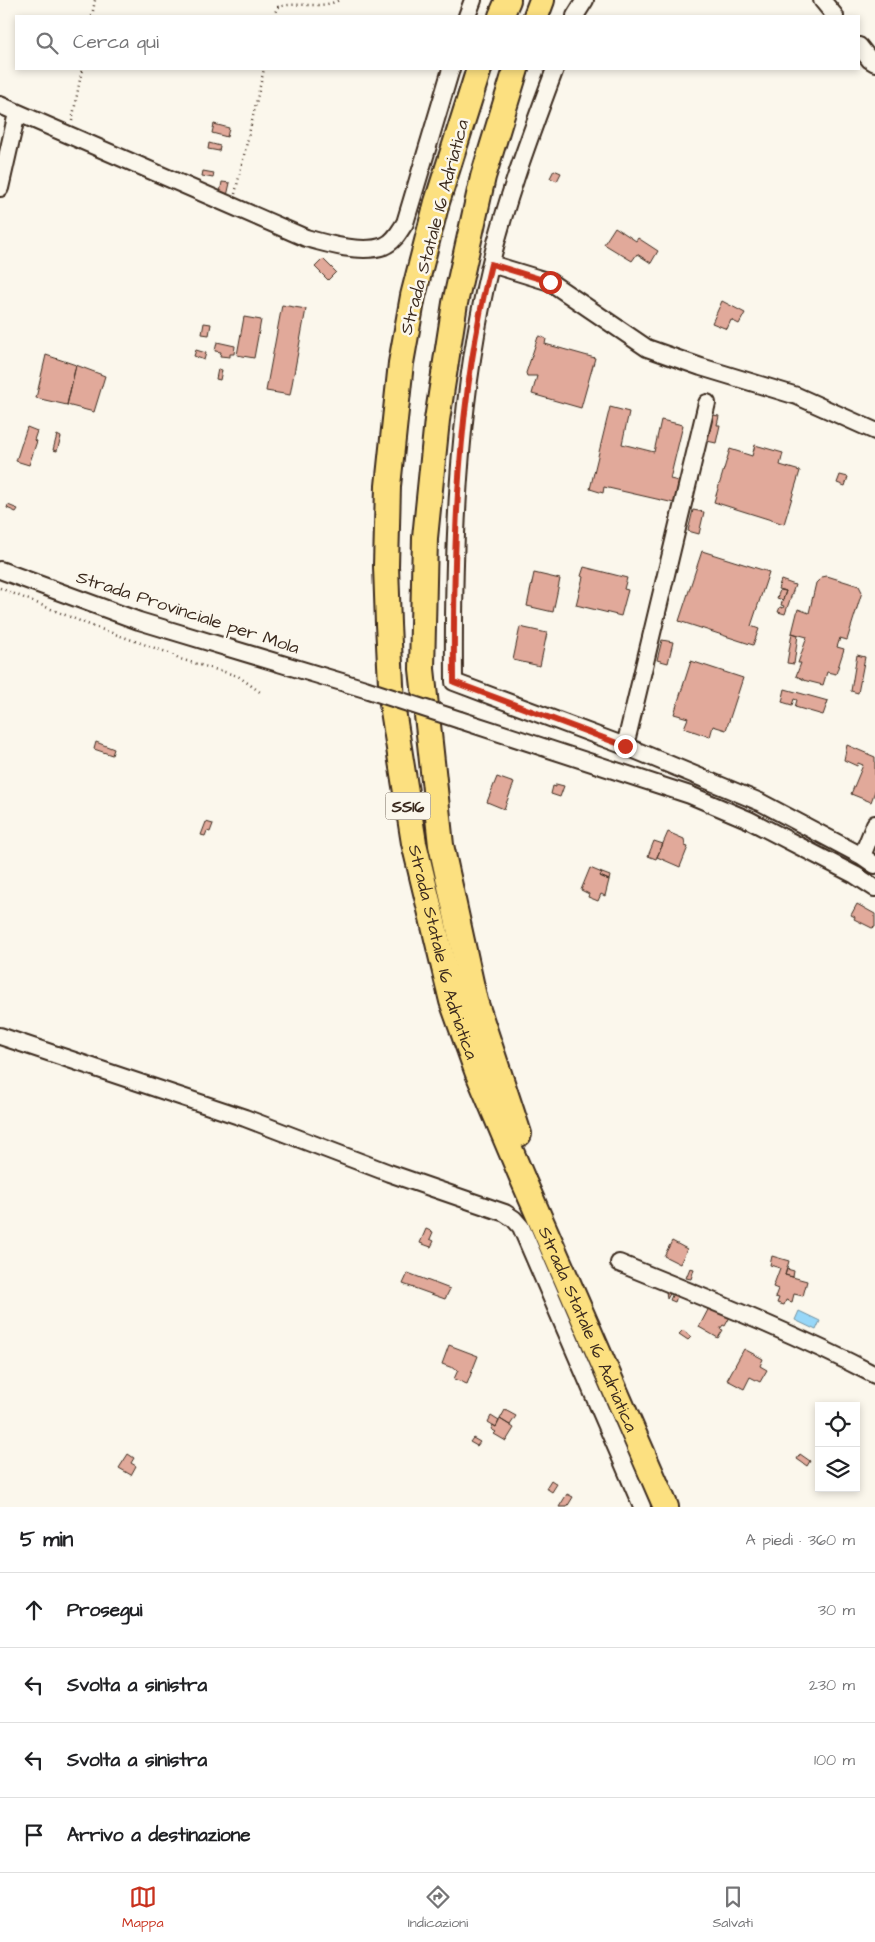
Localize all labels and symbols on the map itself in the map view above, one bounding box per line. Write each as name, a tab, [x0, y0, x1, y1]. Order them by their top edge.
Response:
street label: Strada Statale 16 Adriatica	[394, 117, 475, 337]
route start	[539, 271, 562, 294]
street label: Strada Provinciale per Mola	[73, 565, 303, 660]
route end	[614, 735, 637, 758]
road number: SS16	[386, 792, 430, 819]
street label: Strada Statale 16 Adriatica	[402, 842, 484, 1063]
street label: Strada Statale 16 Adriatica	[532, 1223, 644, 1436]

